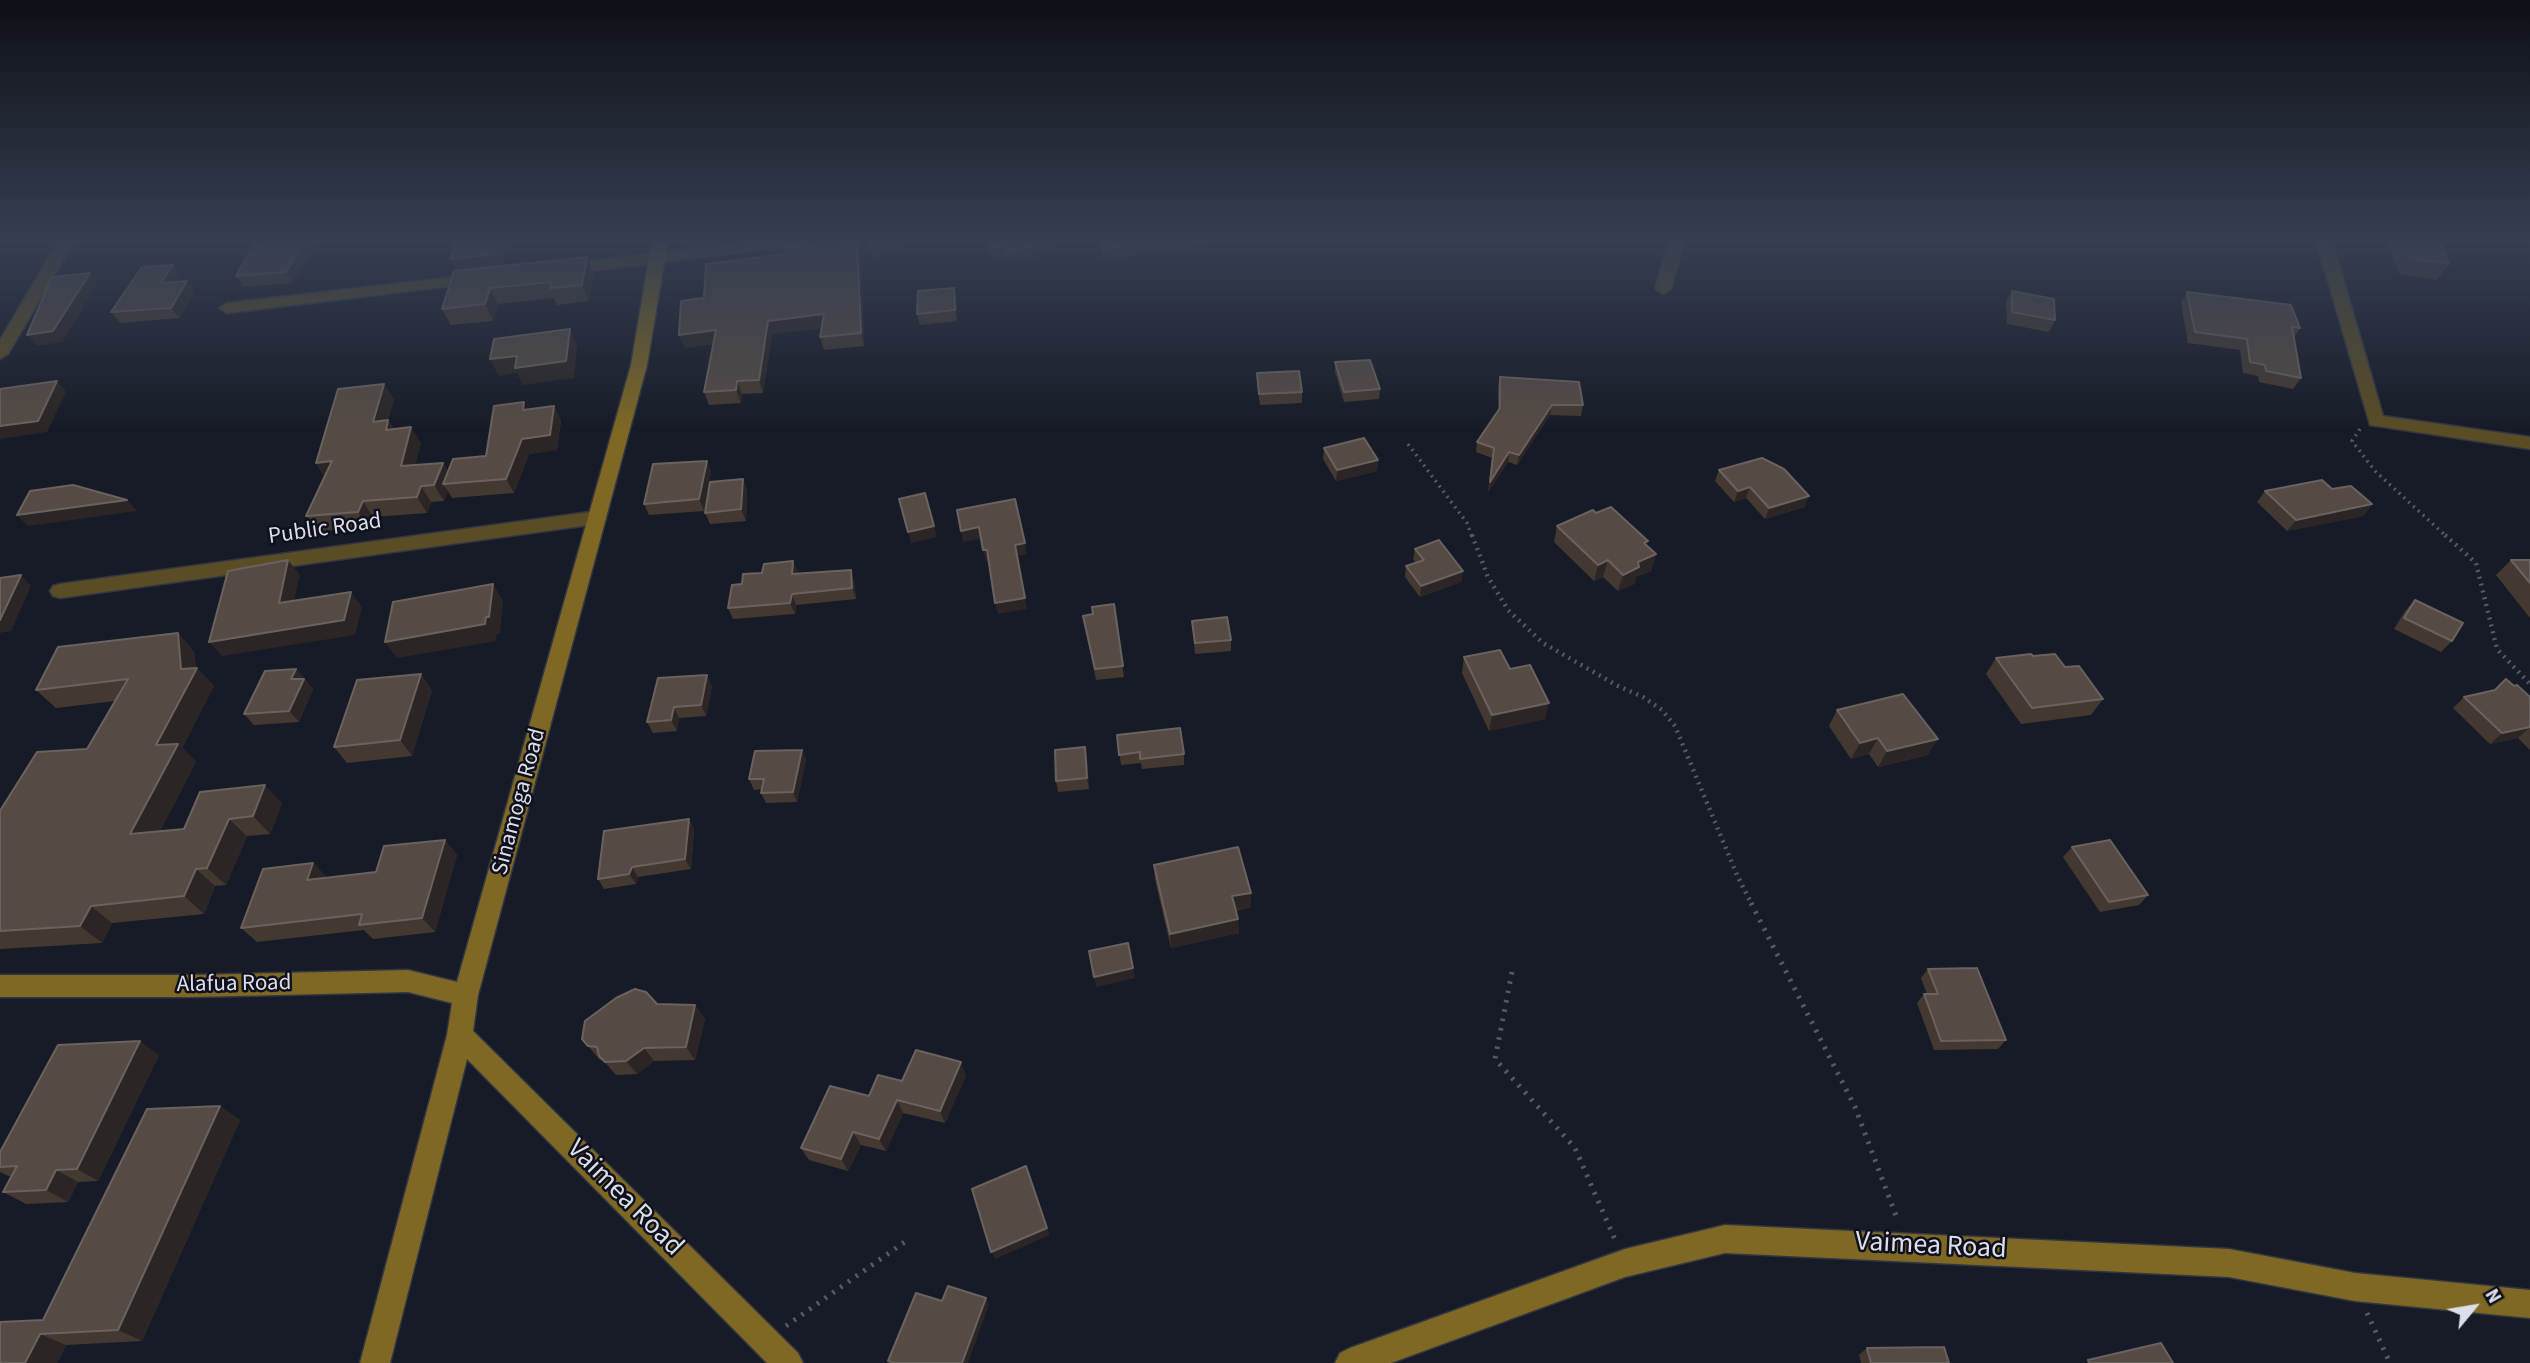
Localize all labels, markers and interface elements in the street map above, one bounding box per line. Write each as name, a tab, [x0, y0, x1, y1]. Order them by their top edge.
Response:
street label: Public Road	[267, 508, 383, 552]
street label: Sinamoga Road	[487, 726, 553, 878]
street label: Alafua Road	[176, 970, 292, 1000]
street label: Vaimea Road	[559, 1134, 689, 1264]
street label: Vaimea Road	[1855, 1226, 2007, 1268]
north arrow	[2439, 1272, 2509, 1342]
text: N	[2478, 1284, 2507, 1308]

